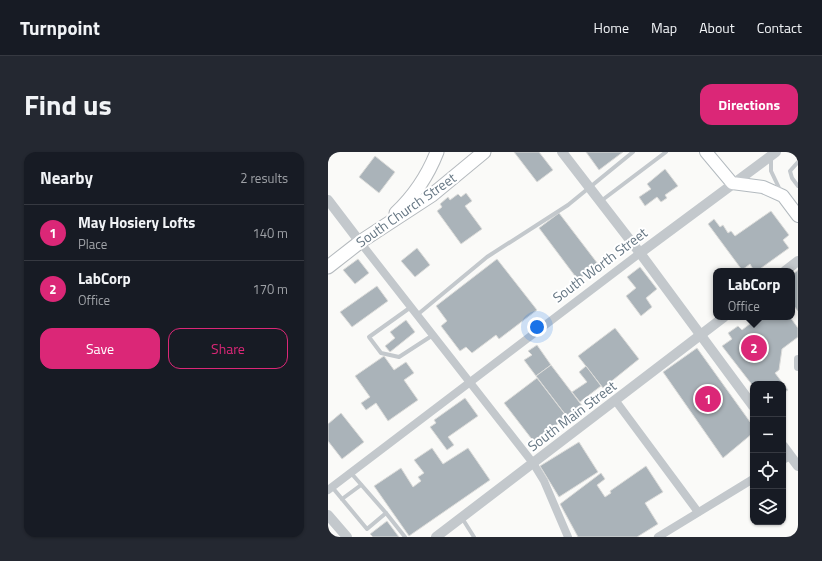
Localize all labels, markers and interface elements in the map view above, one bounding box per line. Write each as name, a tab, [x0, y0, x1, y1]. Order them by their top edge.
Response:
text: Turnpoint	[20, 13, 100, 42]
text: Home	[594, 17, 629, 38]
text: Map	[651, 17, 677, 38]
text: About	[699, 17, 735, 38]
text: Contact	[757, 17, 802, 38]
text: Find us	[24, 83, 112, 126]
button: Directions	[700, 84, 798, 125]
text: Nearby	[40, 165, 93, 191]
street label: South Church Street	[351, 167, 460, 252]
text: 2 results	[240, 168, 288, 188]
text: May Hosiery Lofts	[78, 211, 195, 234]
street label: South Worth Street	[548, 222, 652, 307]
text: 1	[49, 223, 57, 243]
text: 140 m	[252, 223, 288, 243]
text: Place	[78, 234, 107, 254]
text: LabCorp	[78, 267, 131, 290]
popup	[713, 268, 795, 320]
text: LabCorp	[728, 273, 780, 296]
text: 2	[49, 279, 57, 299]
text: 170 m	[252, 279, 288, 299]
text: Office	[78, 290, 110, 310]
text: Office	[728, 296, 760, 316]
your location	[527, 317, 547, 337]
button: Save	[40, 328, 160, 369]
button: Share	[168, 328, 288, 369]
pin: 2	[741, 333, 767, 363]
street label: South Main Street	[523, 375, 621, 456]
map controls	[750, 381, 786, 525]
button: +	[750, 381, 786, 417]
pin: 1	[695, 384, 721, 414]
button: −	[750, 417, 786, 453]
button: locate	[750, 453, 786, 489]
button: layers	[750, 489, 786, 525]

